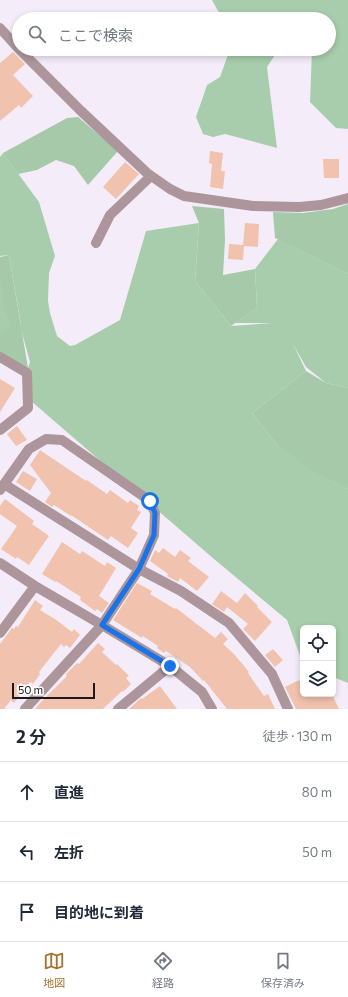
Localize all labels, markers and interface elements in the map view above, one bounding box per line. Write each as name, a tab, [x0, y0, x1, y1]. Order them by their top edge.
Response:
search box	[12, 12, 336, 56]
icon: search	[26, 23, 48, 45]
text: ここで検索	[58, 26, 133, 44]
route start	[141, 492, 159, 510]
map controls	[300, 625, 336, 697]
button: locate	[300, 625, 336, 661]
route end	[161, 657, 179, 675]
button: layers	[300, 661, 336, 697]
scale bar	[12, 681, 95, 700]
text: 50 m	[18, 683, 43, 696]
text: 2 分	[16, 726, 46, 747]
text: 徒歩 · 130 m	[263, 728, 332, 744]
icon: ahead	[16, 781, 38, 803]
text: 直進	[54, 783, 84, 801]
text: 80 m	[302, 784, 332, 800]
icon: left	[16, 841, 38, 863]
text: 左折	[54, 843, 84, 861]
text: 50 m	[302, 844, 332, 860]
icon: arrive	[16, 901, 38, 923]
text: 目的地に到着	[54, 903, 144, 921]
tab: 地図	[43, 950, 65, 990]
tab: 経路	[152, 950, 174, 990]
tab: 保存済み	[261, 950, 305, 990]

